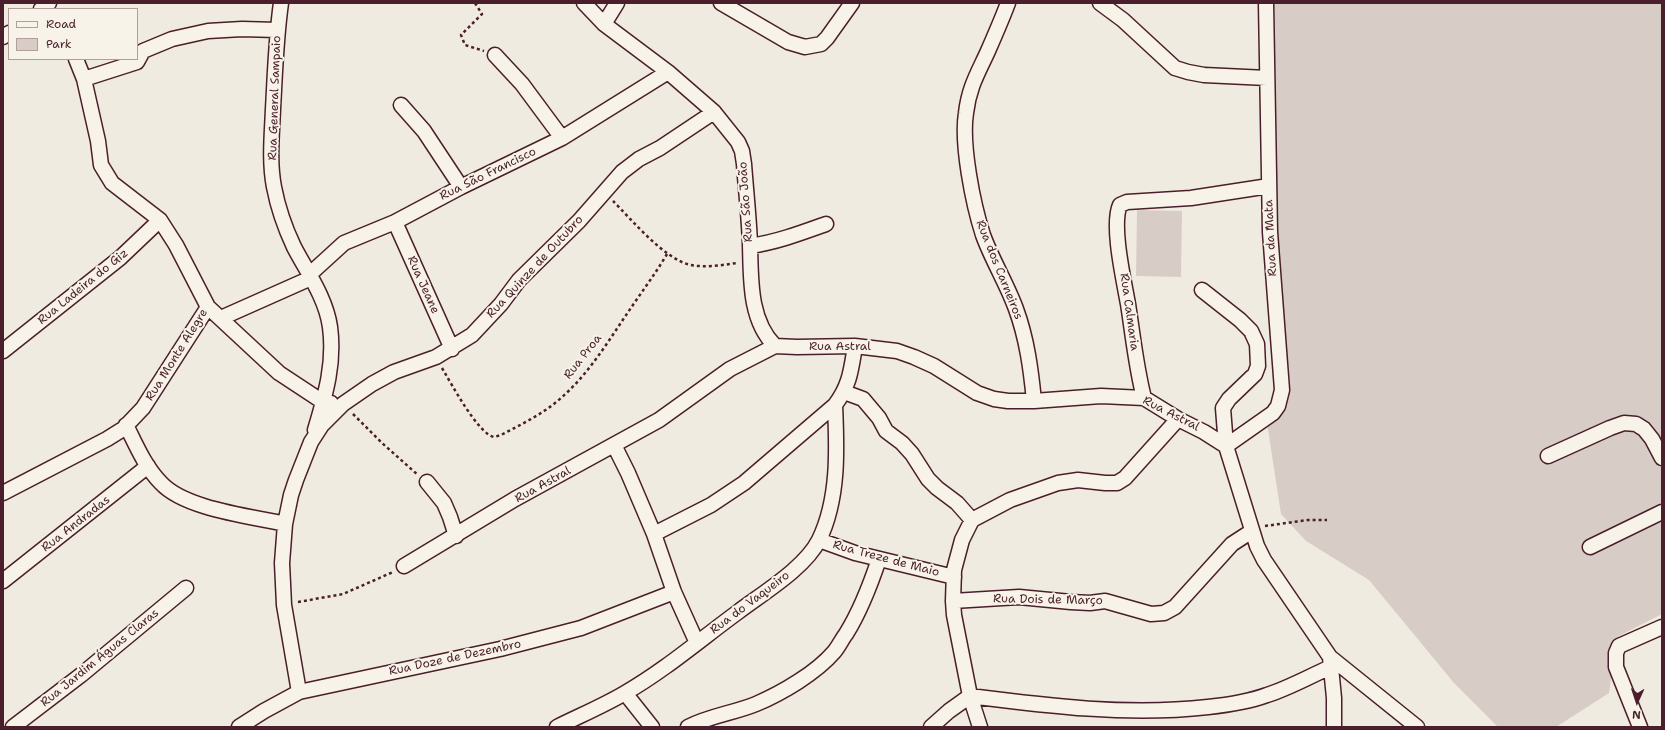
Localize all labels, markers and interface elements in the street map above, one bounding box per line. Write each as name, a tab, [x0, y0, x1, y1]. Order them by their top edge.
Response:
legend	[8, 8, 138, 60]
text: Road	[46, 16, 76, 32]
street label: Rua General Sampaio	[266, 35, 284, 161]
text: Park	[46, 36, 72, 52]
street label: Rua São Francisco	[438, 144, 538, 204]
street label: Rua São João	[736, 161, 756, 243]
street label: Rua da Mata	[1262, 199, 1280, 277]
street label: Rua Quinze de Outubro	[484, 213, 586, 321]
street label: Rua dos Carneiros	[972, 218, 1026, 322]
street label: Rua Ladeira do Giz	[35, 246, 131, 328]
street label: Rua Jeane	[404, 254, 442, 316]
street label: Rua Calmaria	[1116, 272, 1142, 352]
street label: Rua Monte Alegre	[143, 306, 211, 404]
street label: Rua Proa	[561, 332, 605, 382]
street label: Rua Astral	[809, 340, 871, 354]
street label: Rua Astral	[1140, 394, 1202, 434]
street label: Rua Astral	[513, 464, 573, 506]
street label: Rua Andradas	[39, 493, 113, 555]
street label: Rua Treze de Maio	[831, 538, 941, 580]
street label: Rua do Vaqueiro	[707, 568, 793, 638]
street label: Rua Dois de Março	[993, 592, 1103, 608]
street label: Rua Jardim Águas Claras	[38, 606, 162, 710]
street label: Rua Doze de Dezembro	[388, 637, 522, 679]
north arrow	[1617, 682, 1657, 722]
text: N	[1632, 707, 1641, 722]

